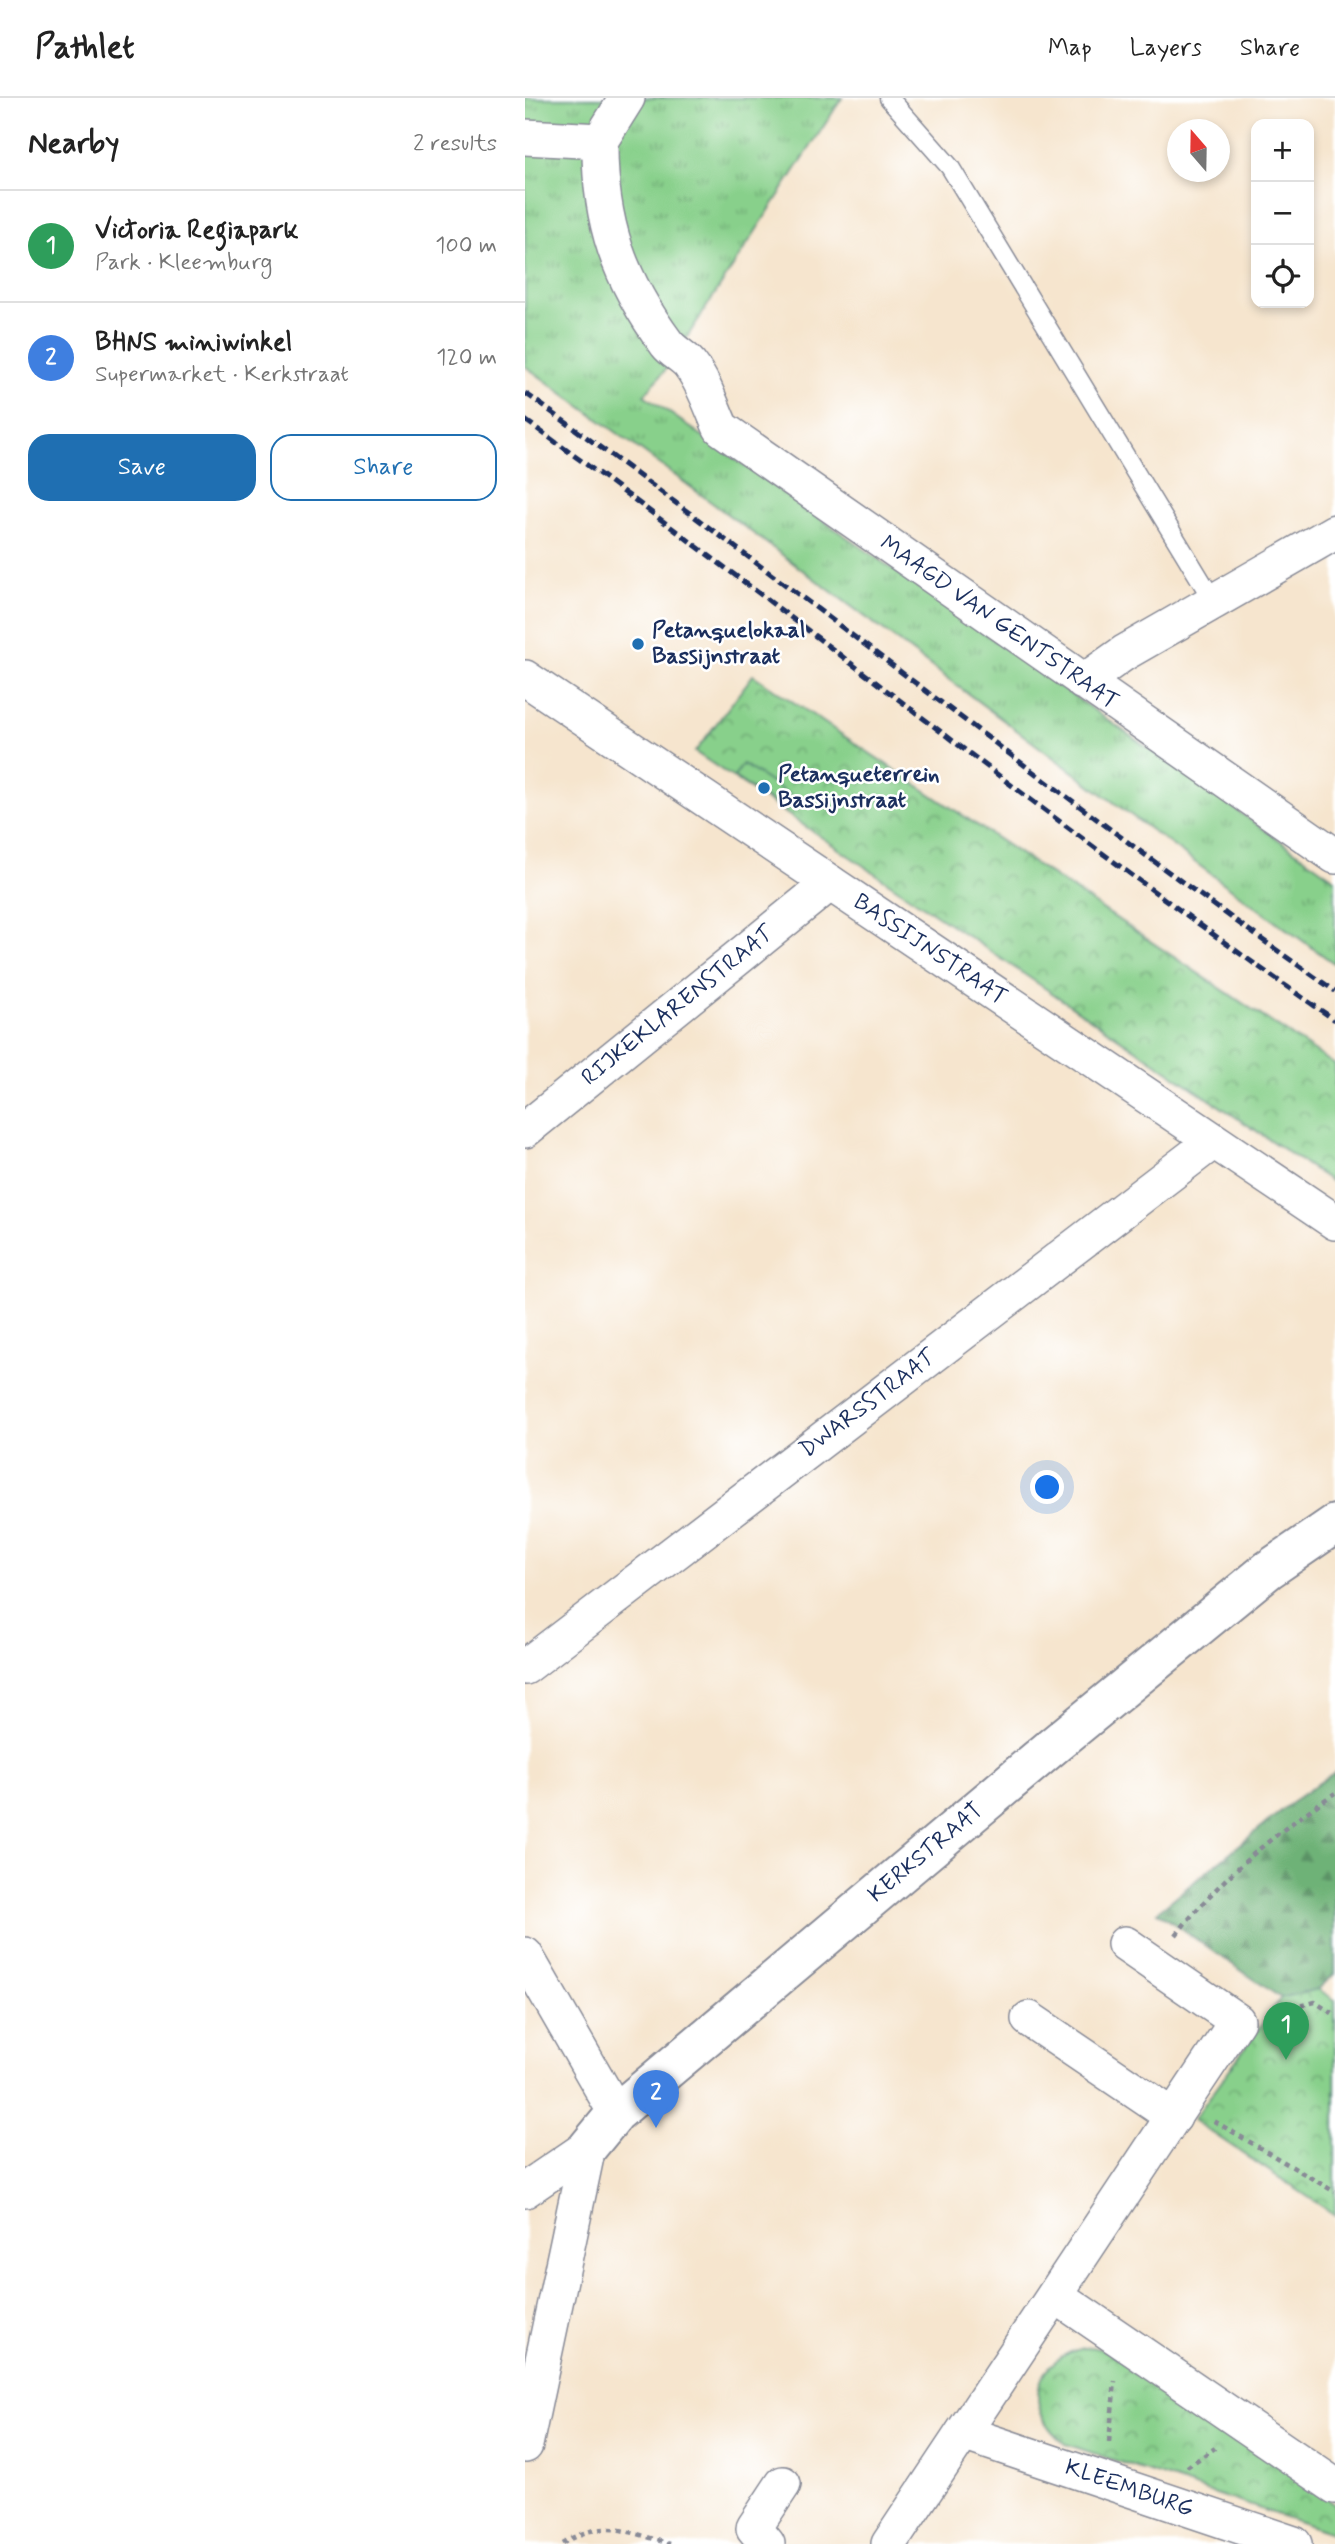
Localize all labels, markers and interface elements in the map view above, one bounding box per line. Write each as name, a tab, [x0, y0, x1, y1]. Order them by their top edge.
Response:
text: Pathlet	[35, 26, 135, 70]
text: Map	[1048, 33, 1092, 64]
text: Layers	[1130, 33, 1202, 64]
text: Share	[1240, 33, 1300, 64]
north arrow	[1167, 119, 1230, 182]
map controls	[1251, 119, 1314, 308]
button: +	[1251, 119, 1314, 182]
text: Nearby	[28, 124, 119, 163]
text: 2 results	[413, 129, 497, 159]
button: −	[1251, 182, 1314, 245]
text: Victoria Regiapark	[95, 214, 298, 248]
text: 1	[46, 231, 56, 261]
text: 100 m	[435, 231, 497, 261]
button: locate	[1251, 245, 1314, 308]
text: Park · Kleemburg	[95, 248, 272, 278]
text: BHNS miniwinkel	[95, 326, 292, 360]
text: 2	[45, 343, 57, 373]
text: 120 m	[436, 343, 497, 373]
text: Supermarket · Kerkstraat	[95, 360, 349, 390]
button: Save	[28, 434, 256, 501]
button: Share	[270, 434, 497, 501]
street label: MAAGD VAN GENTSTRAAT	[874, 529, 1124, 717]
place label: Petanquelokaal Bassijnstraat	[652, 616, 805, 672]
marker: Petanquelokaal Bassijnstraat	[630, 636, 646, 652]
place label: Petanqueterrein Bassijnstraat	[778, 760, 940, 816]
marker: Petanqueterrein Bassijnstraat	[756, 780, 772, 796]
street label: BASSIJNSTRAAT	[847, 887, 1013, 1013]
street label: RIJKEKLARENSTRAAT	[576, 918, 781, 1093]
street label: DWARSSTRAAT	[794, 1342, 943, 1465]
your location	[1030, 1470, 1064, 1504]
street label: KERKSTRAAT	[862, 1796, 990, 1910]
pin: 1	[1263, 2002, 1309, 2060]
pin: 2	[633, 2070, 679, 2128]
street label: KLEEMBURG	[1061, 2453, 1197, 2525]

